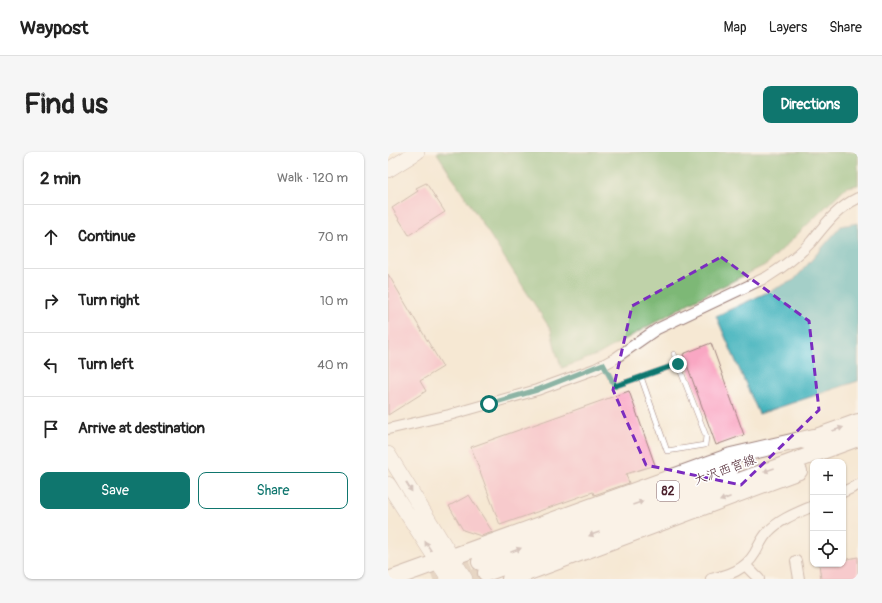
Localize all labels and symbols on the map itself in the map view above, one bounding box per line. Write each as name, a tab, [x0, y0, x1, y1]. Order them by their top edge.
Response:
route end	[669, 355, 687, 373]
route start	[480, 395, 498, 413]
one-way arrow	[833, 425, 845, 431]
street label: 大沢西宮線	[692, 451, 759, 489]
one-way arrow	[762, 468, 774, 474]
one-way arrow	[405, 481, 412, 493]
road number: 82	[657, 481, 679, 501]
one-way arrow	[718, 497, 730, 503]
one-way arrow	[632, 499, 644, 505]
one-way arrow	[587, 531, 599, 537]
one-way arrow	[424, 541, 432, 551]
one-way arrow	[511, 546, 523, 552]

